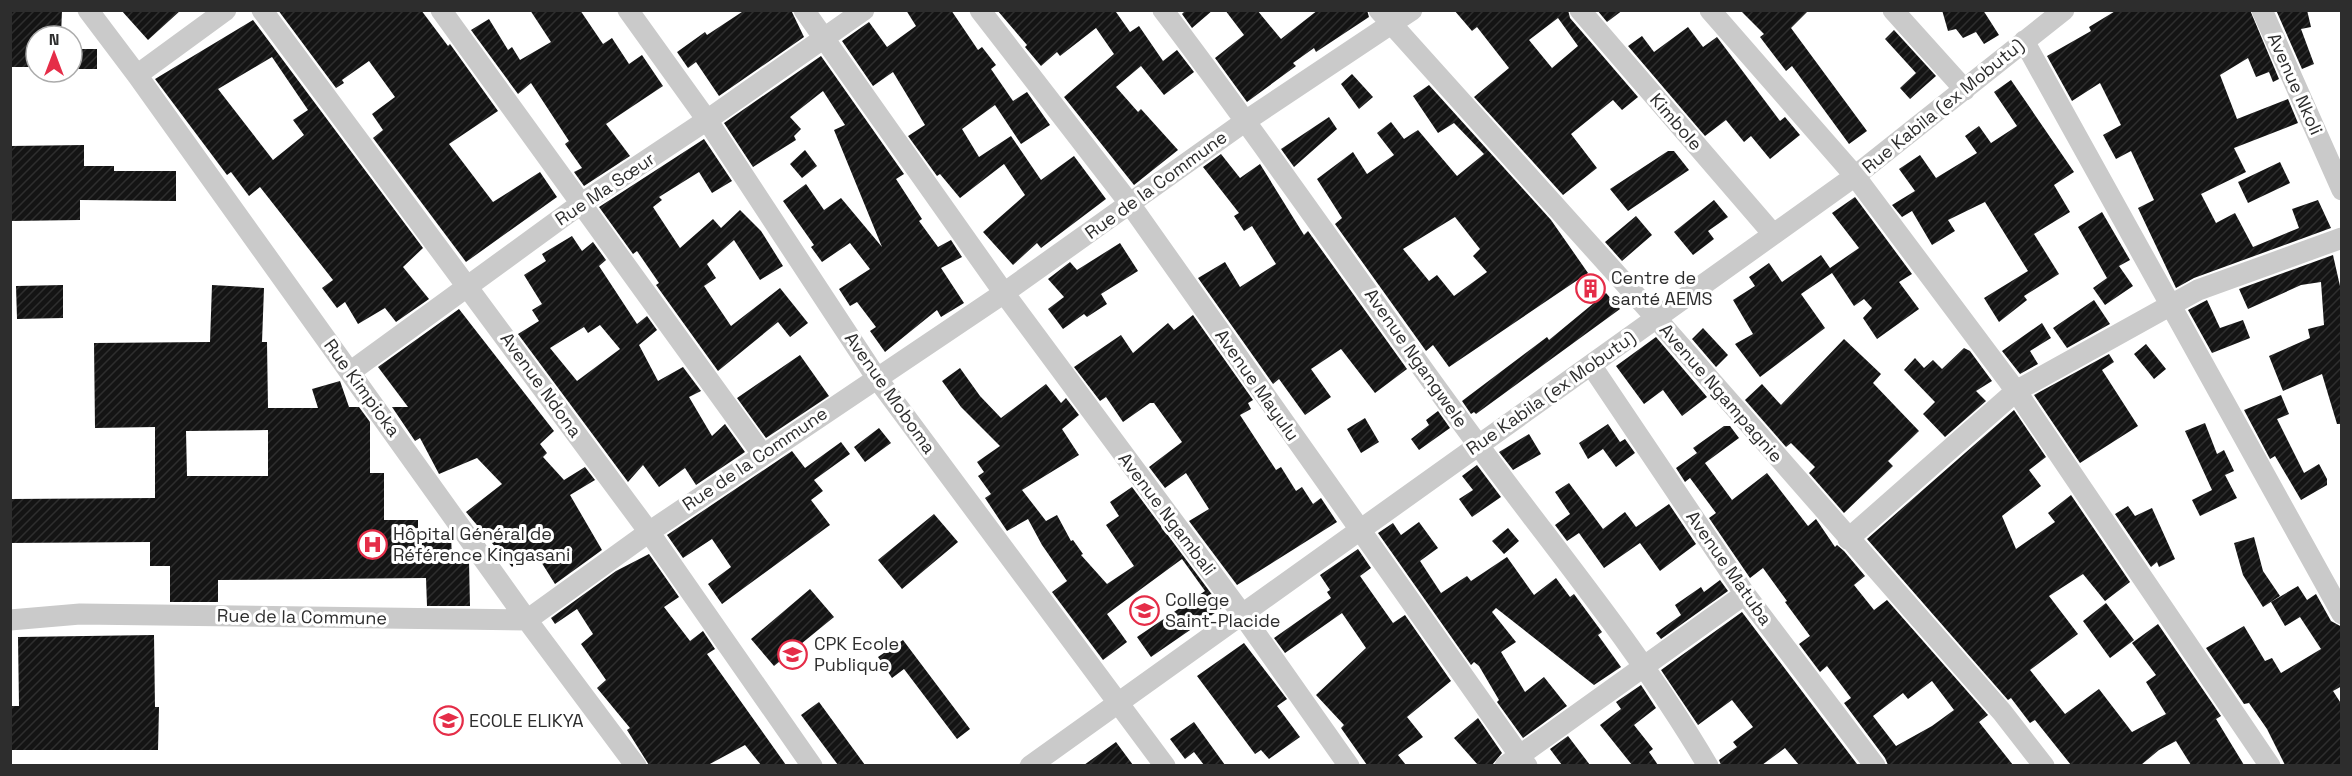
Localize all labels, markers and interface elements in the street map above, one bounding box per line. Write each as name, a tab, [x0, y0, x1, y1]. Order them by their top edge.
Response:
north arrow	[24, 24, 84, 84]
text: N	[49, 29, 59, 50]
street label: Avenue Nkoli	[2263, 29, 2328, 138]
street label: Rue Kabila (ex Mobutu)	[1857, 33, 2028, 178]
street label: Kimbole	[1645, 88, 1708, 155]
street label: Rue de la Commune	[1080, 125, 1231, 244]
street label: Rue Ma Sœur	[550, 147, 659, 230]
place label: Centre de santé AEMS	[1611, 266, 1713, 310]
building icon: Centre de santé AEMS	[1574, 272, 1606, 304]
street label: Avenue Ngangwele	[1360, 284, 1473, 432]
street label: Avenue Ngampagnie	[1655, 318, 1788, 467]
street label: Avenue Mayulu	[1210, 324, 1305, 445]
street label: Rue Kabila (ex Mobutu)	[1462, 325, 1640, 460]
street label: Avenue Moboma	[840, 327, 941, 458]
street label: Avenue Ndona	[496, 328, 587, 442]
street label: Rue Kimpioka	[319, 334, 406, 441]
street label: Rue de la Commune	[678, 401, 832, 516]
street label: Avenue Ngambali	[1114, 448, 1221, 580]
street label: Avenue Matuba	[1681, 506, 1777, 630]
place label: Hôpital Général de Référence Kingasani	[393, 522, 571, 566]
hospital icon: Hôpital Général de Référence Kingasani	[356, 528, 388, 560]
place label: College Saint-Placide	[1165, 588, 1281, 632]
school or university icon: College Saint-Placide	[1128, 594, 1160, 626]
street label: Rue de la Commune	[217, 604, 387, 629]
place label: CPK Ecole Publique	[814, 632, 899, 676]
school or university icon: CPK Ecole Publique	[777, 638, 809, 670]
school or university icon: ECOLE ELIKYA	[432, 705, 464, 737]
place label: ECOLE ELIKYA	[469, 709, 584, 732]

